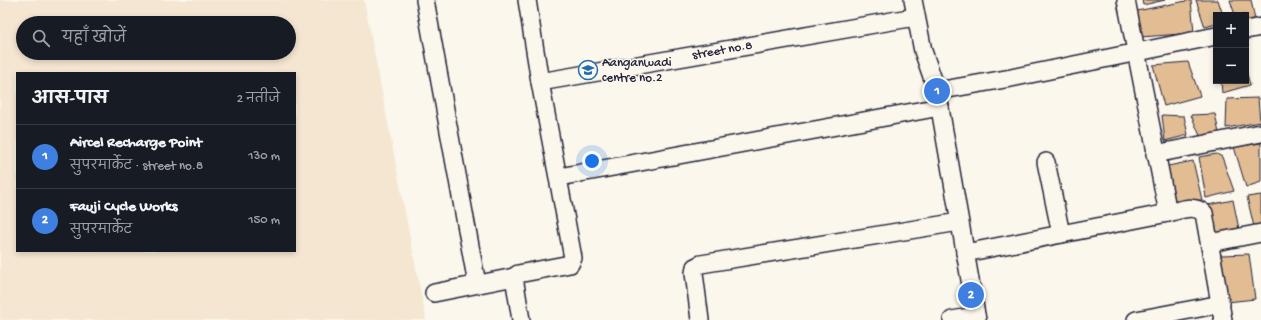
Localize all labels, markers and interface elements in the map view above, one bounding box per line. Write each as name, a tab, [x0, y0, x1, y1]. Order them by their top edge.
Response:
map controls	[1213, 12, 1249, 84]
button: +	[1213, 12, 1249, 48]
search box	[16, 16, 296, 60]
icon: search	[30, 27, 52, 49]
text: यहाँ खोजें	[62, 30, 126, 48]
street label: street no.8	[691, 38, 753, 63]
button: −	[1213, 48, 1249, 84]
place label: Aanganwadi centre no.2	[602, 56, 672, 86]
school or university icon: Aanganwadi centre no.2	[577, 59, 599, 81]
pin: 1	[924, 76, 950, 106]
text: आस-पास	[32, 90, 108, 110]
text: 2 नतीजे	[237, 92, 280, 107]
text: Aircel Recharge Point	[70, 134, 202, 152]
text: 1	[42, 149, 48, 164]
text: 130 m	[248, 149, 280, 164]
your location	[582, 151, 602, 171]
text: सुपरमार्केट · street no.8	[70, 159, 203, 174]
text: Fauji Cycle Works	[70, 198, 177, 216]
text: 2	[42, 213, 48, 228]
text: 150 m	[248, 213, 280, 228]
text: सुपरमार्केट	[70, 223, 132, 238]
pin: 2	[958, 280, 984, 310]

